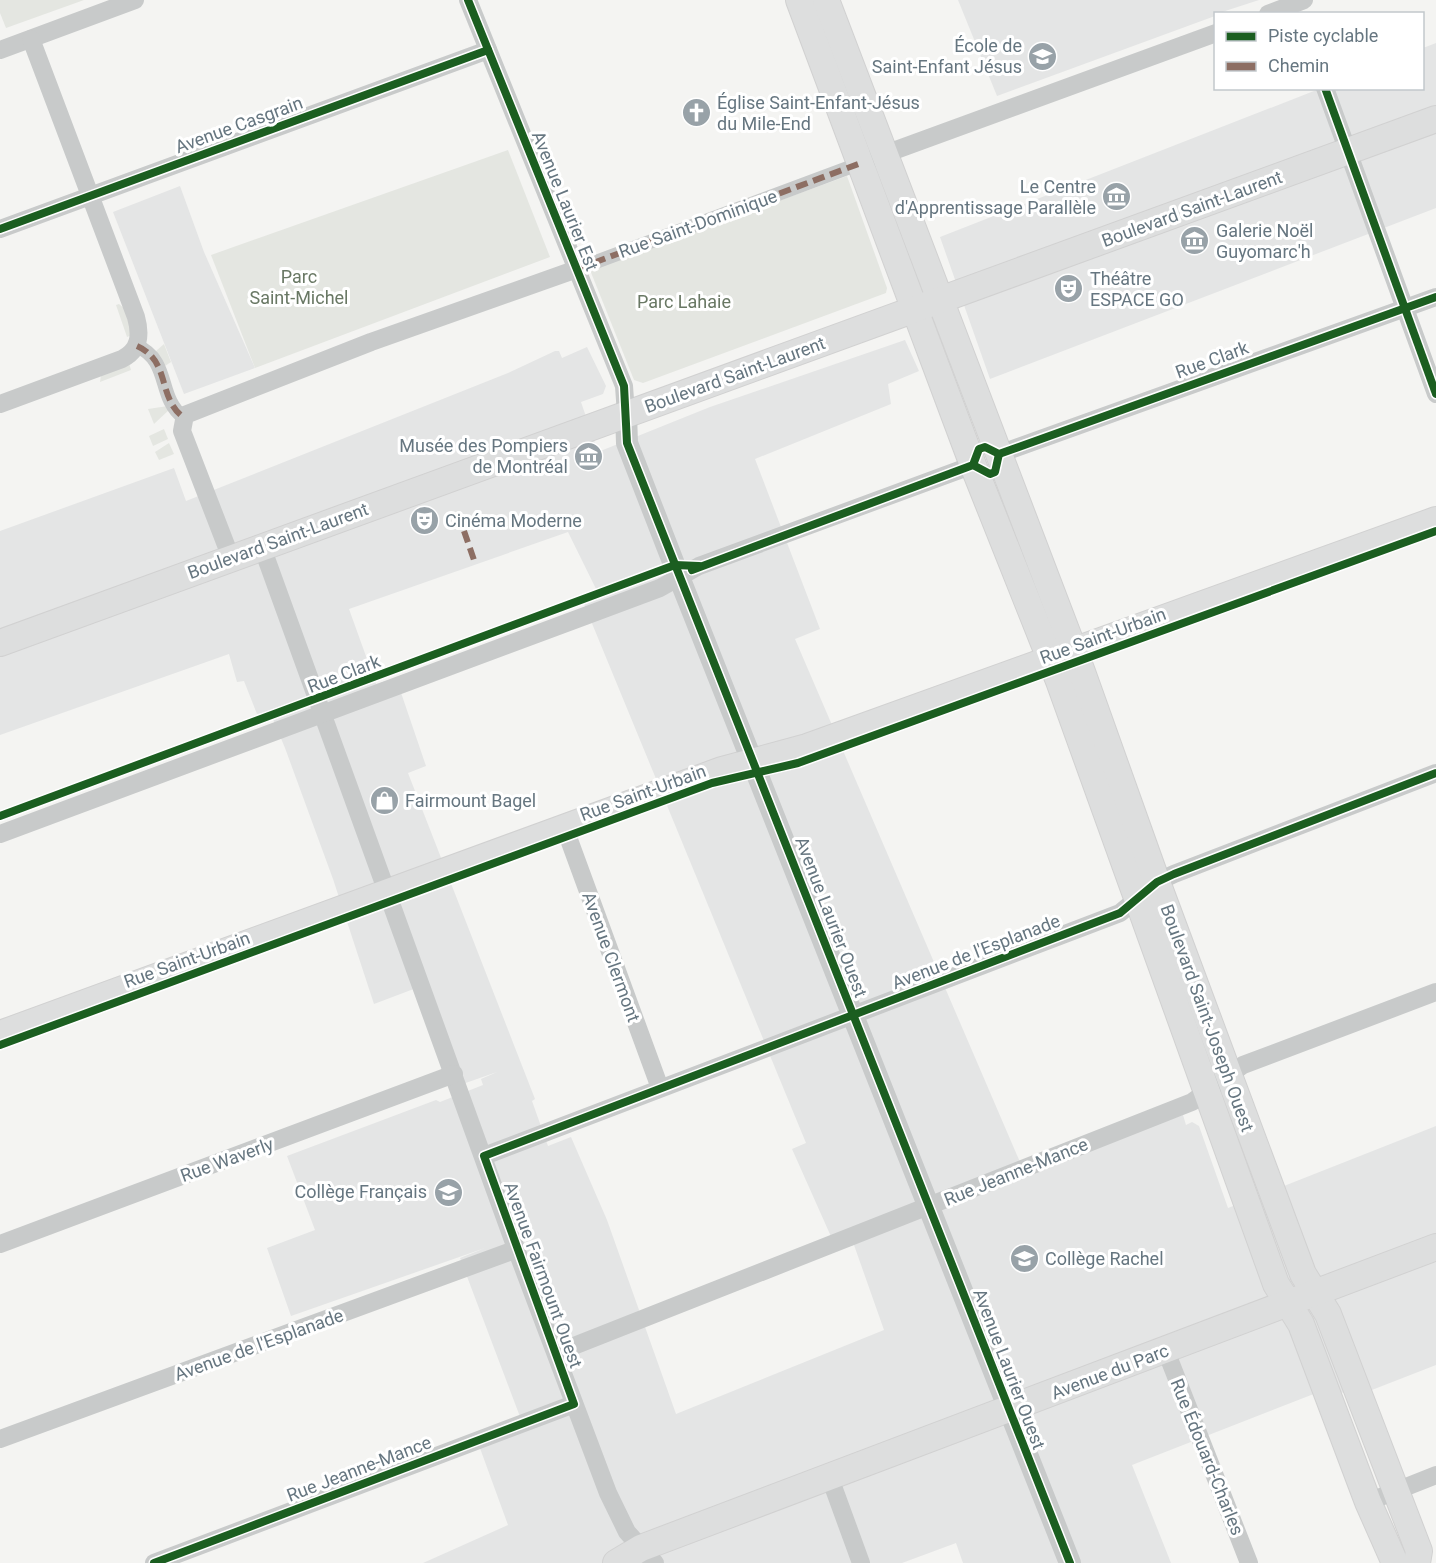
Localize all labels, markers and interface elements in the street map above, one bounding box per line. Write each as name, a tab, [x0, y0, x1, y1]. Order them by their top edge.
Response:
legend	[1214, 12, 1424, 90]
text: Piste cyclable	[1268, 25, 1378, 46]
place label: École de Saint-Enfant Jésus	[872, 35, 1022, 77]
school or university icon: École de Saint-Enfant Jésus	[1027, 40, 1059, 72]
text: Chemin	[1268, 55, 1329, 76]
street label: Avenue Casgrain	[172, 92, 305, 157]
place label: Église Saint-Enfant-Jésus du Mile-End	[717, 92, 920, 134]
church icon: Église Saint-Enfant-Jésus du Mile-End	[680, 97, 712, 129]
street label: Avenue Laurier Est	[528, 128, 603, 274]
street label: Boulevard Saint-Laurent	[1099, 166, 1285, 251]
place label: Le Centre d'Apprentissage Parallèle	[895, 176, 1096, 218]
museum icon: Le Centre d'Apprentissage Parallèle	[1101, 181, 1133, 213]
street label: Rue Saint-Dominique	[616, 185, 780, 262]
place label: Galerie Noël Guyomarc'h	[1216, 220, 1314, 262]
museum icon: Galerie Noël Guyomarc'h	[1179, 225, 1211, 257]
park label: Parc Saint-Michel	[249, 266, 349, 308]
place label: Théâtre ESPACE GO	[1090, 268, 1184, 310]
theatre icon: Théâtre ESPACE GO	[1053, 273, 1085, 305]
park label: Parc Lahaie	[637, 291, 731, 312]
street label: Boulevard Saint-Laurent	[642, 332, 828, 417]
street label: Rue Clark	[1172, 336, 1252, 382]
place label: Musée des Pompiers de Montréal	[399, 435, 568, 477]
museum icon: Musée des Pompiers de Montréal	[573, 440, 605, 472]
street label: Boulevard Saint-Laurent	[185, 498, 371, 583]
theatre icon: Cinéma Moderne	[408, 505, 440, 537]
place label: Cinéma Moderne	[445, 510, 582, 531]
street label: Rue Saint-Urbain	[1037, 603, 1169, 668]
street label: Rue Clark	[305, 650, 384, 697]
street label: Rue Saint-Urbain	[577, 760, 709, 825]
shop icon: Fairmount Bagel	[368, 785, 400, 817]
place label: Fairmount Bagel	[405, 790, 536, 811]
street label: Avenue Laurier Ouest	[791, 834, 872, 1000]
street label: Avenue Clermont	[578, 889, 645, 1025]
street label: Boulevard Saint-Joseph Ouest	[1156, 901, 1258, 1134]
street label: Avenue de l'Esplanade	[889, 910, 1063, 993]
street label: Rue Saint-Urbain	[121, 927, 253, 992]
street label: Rue Waverly	[177, 1133, 277, 1186]
street label: Rue Jeanne-Mance	[941, 1133, 1091, 1210]
school or university icon: Collège Français	[432, 1176, 464, 1208]
street label: Avenue Fairmount Ouest	[500, 1179, 587, 1371]
place label: Collège Français	[295, 1181, 427, 1202]
school or university icon: Collège Rachel	[1008, 1243, 1040, 1275]
place label: Collège Rachel	[1045, 1248, 1164, 1269]
street label: Avenue Laurier Ouest	[969, 1286, 1050, 1452]
street label: Avenue de l'Esplanade	[171, 1304, 346, 1385]
street label: Avenue du Parc	[1048, 1339, 1172, 1404]
street label: Rue Édouard-Charles	[1166, 1375, 1248, 1538]
street label: Rue Jeanne-Mance	[284, 1431, 434, 1506]

